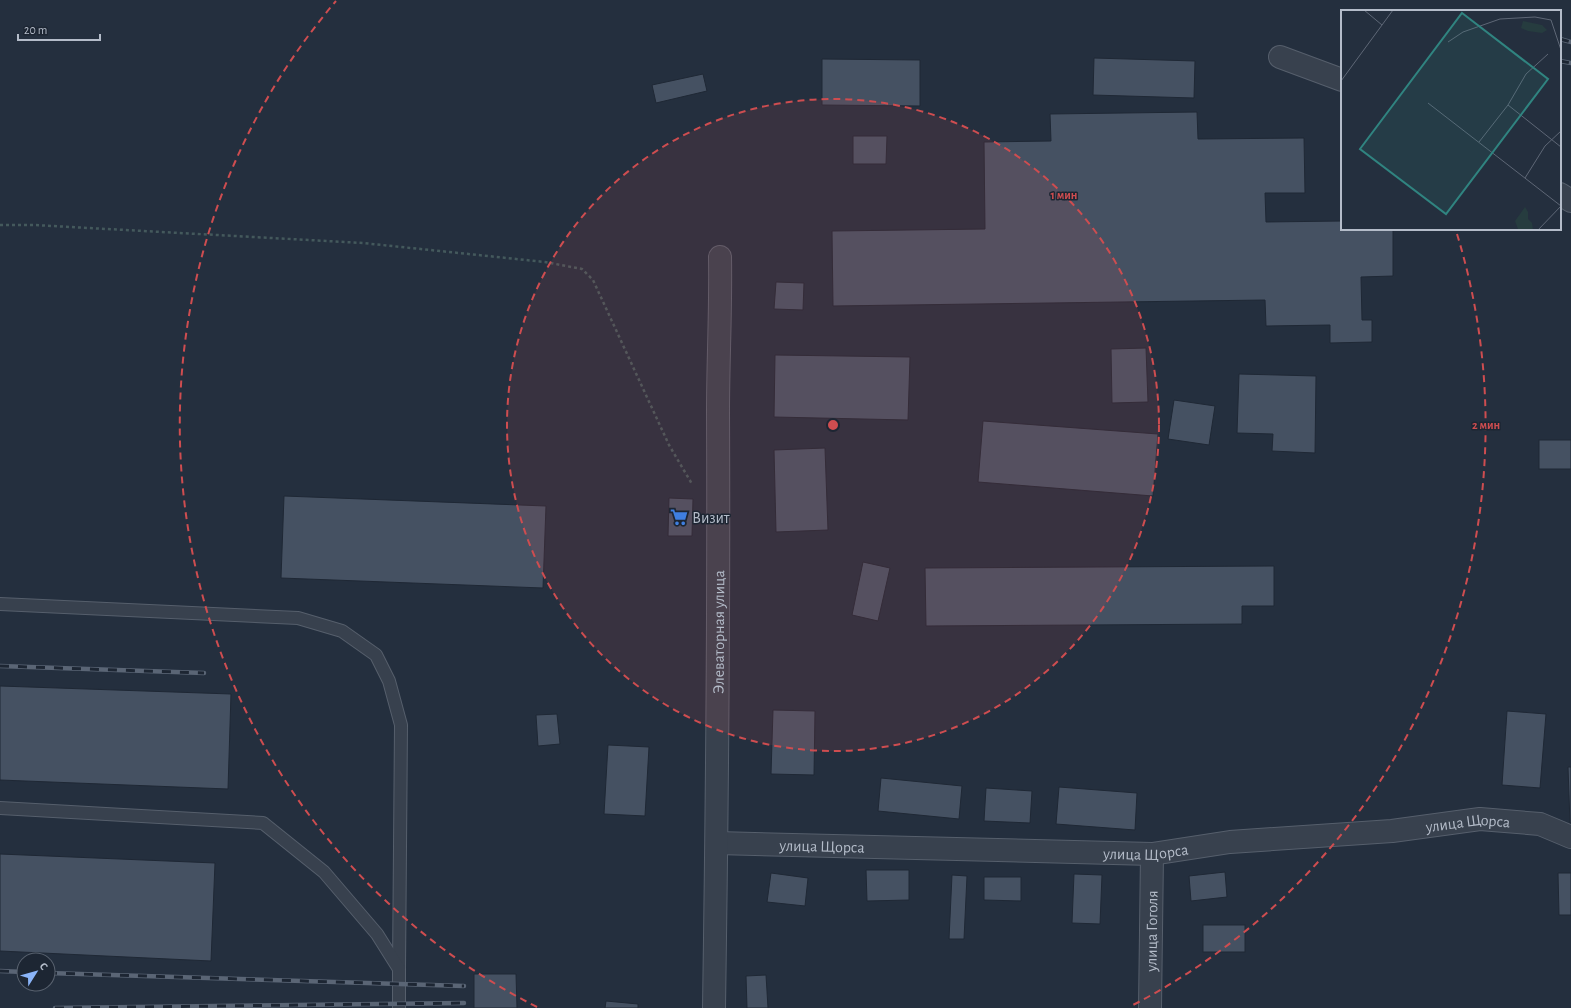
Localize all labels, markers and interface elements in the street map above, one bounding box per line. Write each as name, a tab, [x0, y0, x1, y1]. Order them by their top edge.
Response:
inset map	[1341, 10, 1561, 230]
scale bar	[18, 16, 100, 42]
text: 20 m	[24, 24, 47, 36]
text: 1 мин	[1051, 189, 1077, 201]
centre of rings	[826, 418, 840, 432]
text: 2 мин	[1472, 419, 1500, 431]
supermarket icon: Визит	[669, 507, 689, 527]
place label: Визит	[692, 510, 730, 526]
street label: Элеваторная улица	[711, 570, 728, 694]
street label: улица Щорса	[1424, 812, 1511, 836]
street label: улица Щорса	[778, 838, 865, 856]
street label: улица Щорса	[1102, 842, 1189, 863]
street label: улица Гоголя	[1143, 890, 1161, 973]
north arrow	[16, 952, 56, 992]
text: С	[37, 961, 50, 972]

